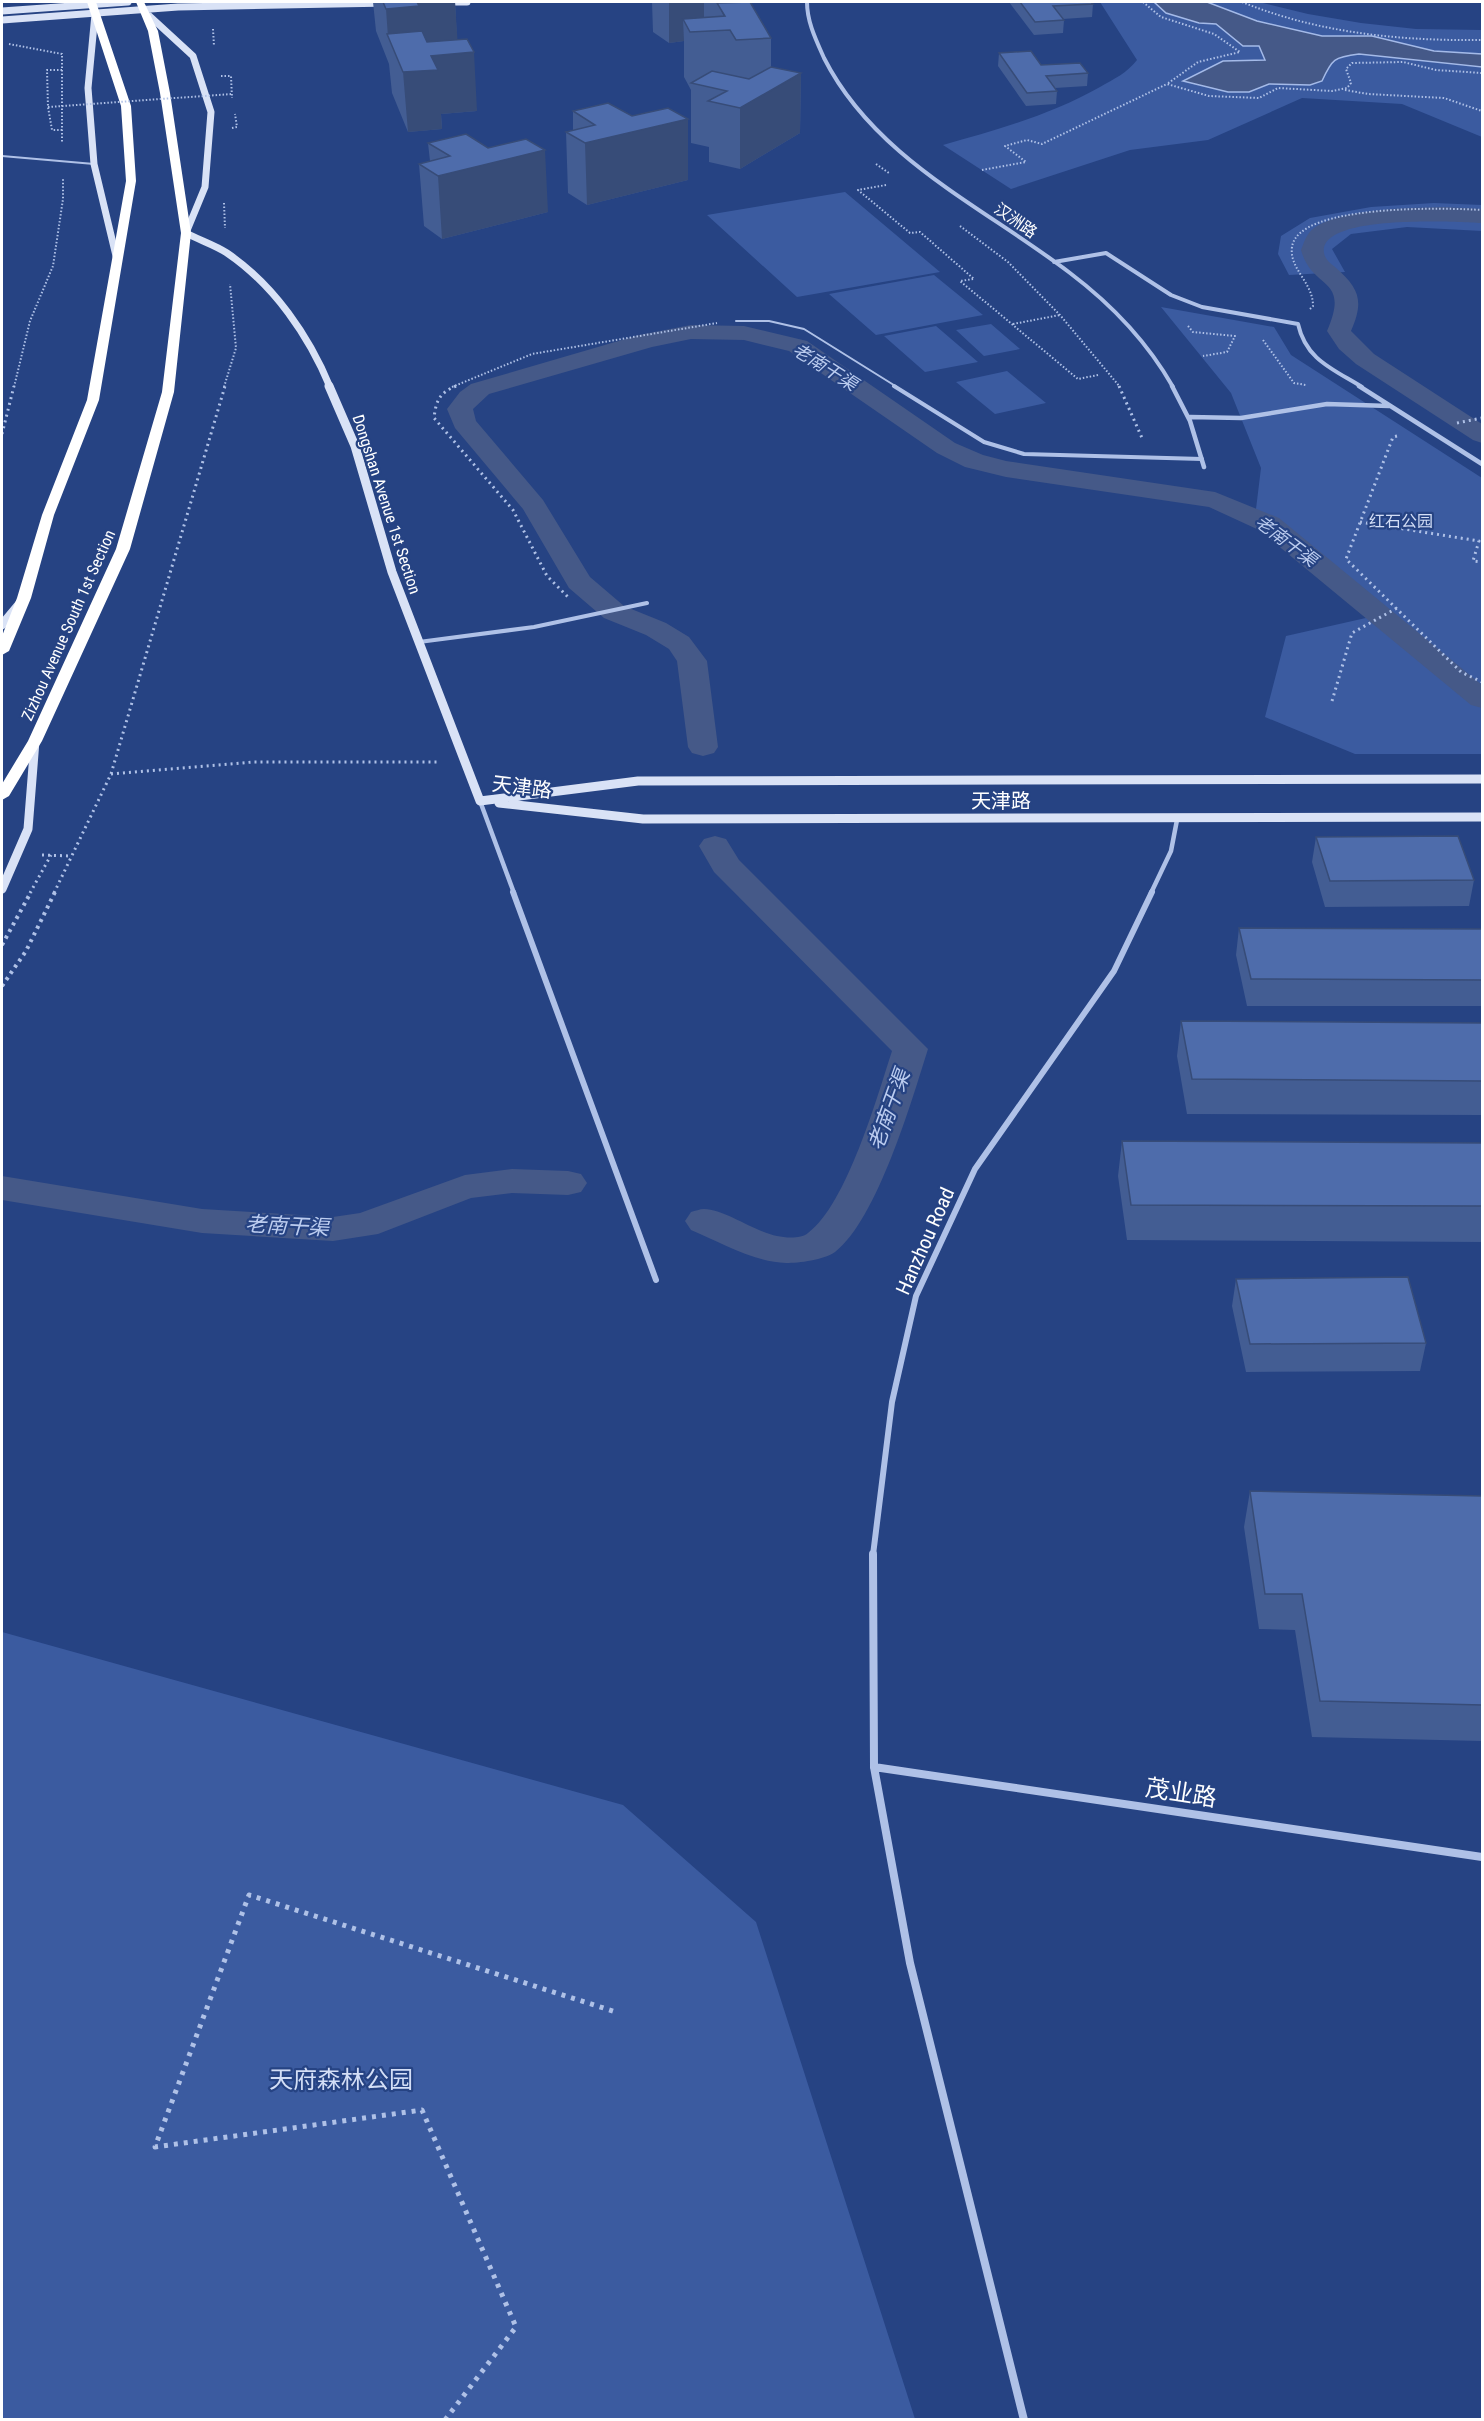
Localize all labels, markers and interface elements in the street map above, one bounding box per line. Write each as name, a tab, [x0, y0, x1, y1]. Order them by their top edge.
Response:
street label: 汉洲路	[991, 199, 1041, 242]
water label: 老南干渠	[789, 339, 864, 396]
street label: Dongshan Avenue 1st Section	[348, 412, 425, 596]
water label: 老南干渠	[1251, 511, 1324, 572]
park label: 红石公园	[1369, 512, 1433, 531]
street label: Zizhou Avenue South 1st Section	[18, 527, 119, 724]
street label: 天津路	[491, 771, 553, 803]
street label: 天津路	[971, 789, 1031, 813]
water label: 老南干渠	[863, 1064, 916, 1154]
street label: Hanzhou Road	[891, 1184, 959, 1298]
water label: 老南干渠	[244, 1212, 333, 1240]
street label: 茂业路	[1143, 1774, 1219, 1812]
park label: 天府森林公园	[269, 2066, 413, 2094]

